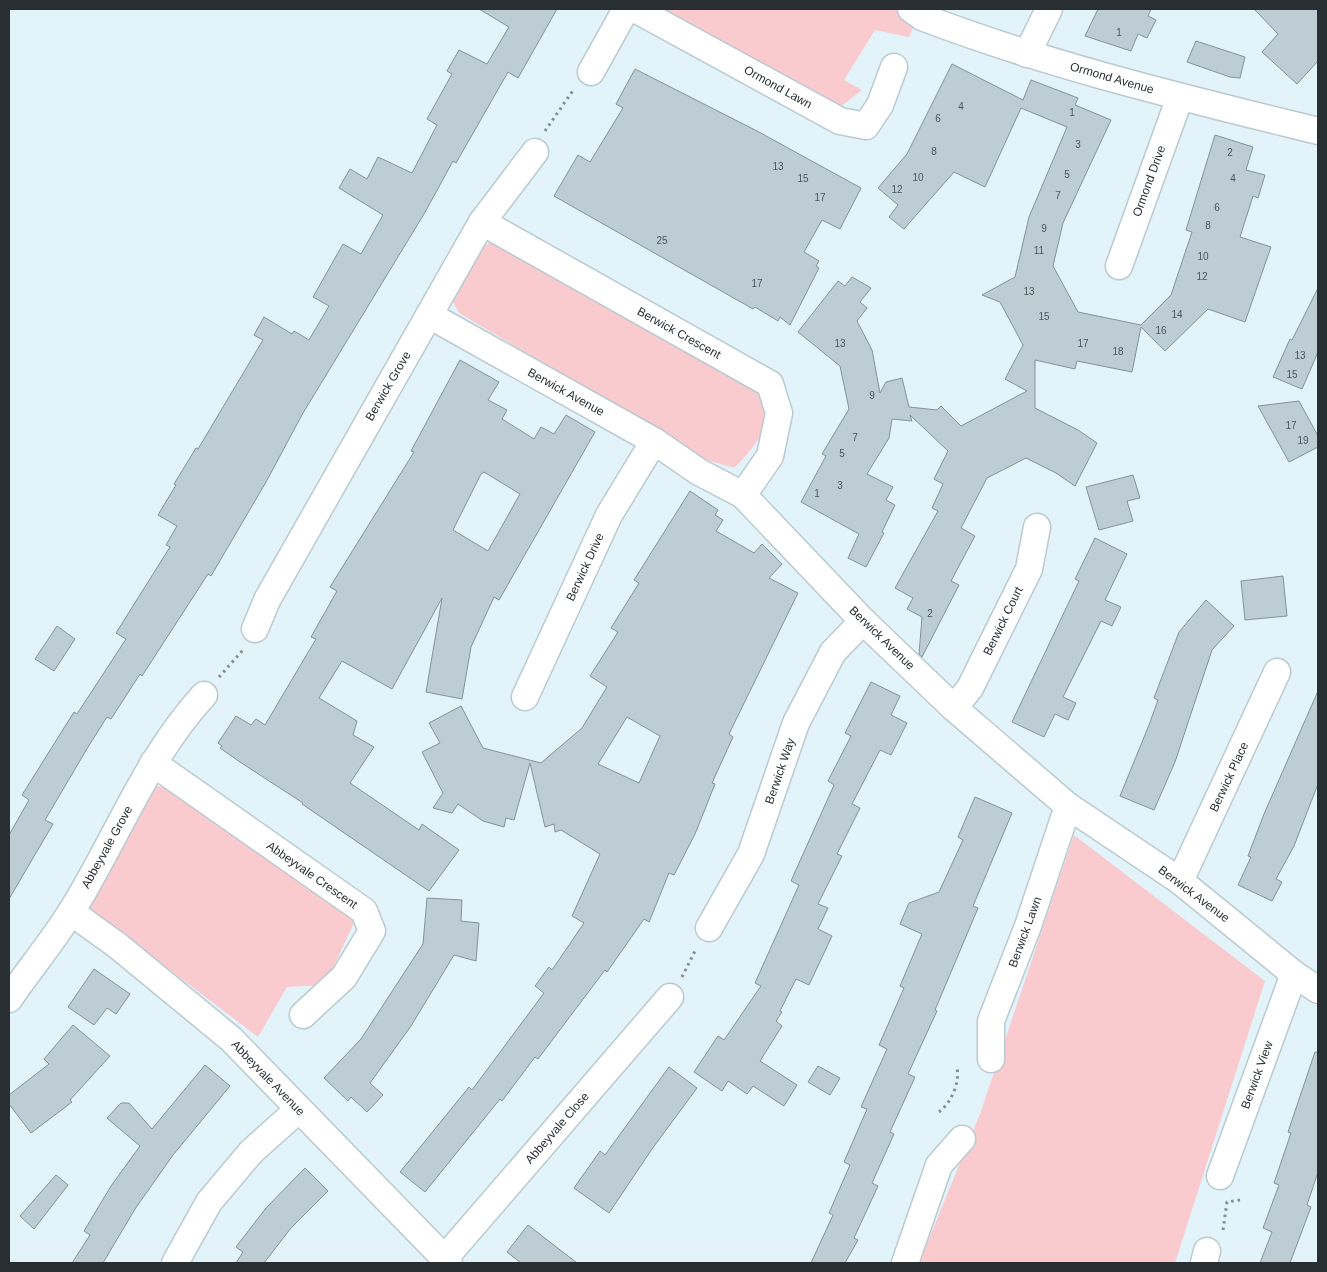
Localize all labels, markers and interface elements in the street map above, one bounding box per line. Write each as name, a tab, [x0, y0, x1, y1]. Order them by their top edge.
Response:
house number: 1	[1116, 27, 1122, 38]
street label: Ormond Avenue	[1068, 59, 1156, 97]
street label: Ormond Lawn	[742, 63, 814, 111]
house number: 4	[958, 101, 964, 112]
house number: 1	[1069, 107, 1075, 118]
house number: 6	[935, 113, 941, 124]
house number: 3	[1075, 139, 1081, 150]
street label: Ormond Drive	[1130, 143, 1168, 218]
house number: 8	[931, 146, 937, 157]
house number: 2	[1227, 147, 1233, 158]
house number: 13	[772, 161, 784, 172]
house number: 5	[1064, 169, 1070, 180]
house number: 10	[912, 172, 924, 183]
house number: 15	[797, 173, 809, 184]
house number: 4	[1230, 173, 1236, 184]
house number: 12	[891, 184, 903, 195]
house number: 7	[1055, 190, 1061, 201]
house number: 17	[814, 192, 826, 203]
house number: 6	[1214, 202, 1220, 213]
house number: 8	[1205, 220, 1211, 231]
house number: 9	[1041, 223, 1047, 234]
house number: 25	[656, 235, 668, 246]
house number: 11	[1034, 245, 1045, 256]
house number: 10	[1197, 251, 1209, 262]
house number: 12	[1196, 271, 1208, 282]
house number: 17	[751, 278, 763, 289]
house number: 13	[1023, 286, 1035, 297]
street label: Berwick Crescent	[635, 304, 724, 362]
house number: 14	[1171, 309, 1183, 320]
house number: 15	[1038, 311, 1050, 322]
house number: 16	[1155, 325, 1167, 336]
house number: 13	[834, 338, 846, 349]
house number: 17	[1077, 338, 1089, 349]
house number: 18	[1112, 346, 1124, 357]
street label: Berwick Grove	[362, 348, 414, 423]
house number: 13	[1294, 350, 1306, 361]
street label: Berwick Avenue	[525, 365, 607, 419]
house number: 15	[1286, 369, 1298, 380]
house number: 9	[869, 390, 875, 401]
house number: 17	[1285, 420, 1297, 431]
house number: 7	[852, 432, 858, 443]
house number: 19	[1297, 435, 1309, 446]
house number: 5	[839, 448, 845, 459]
house number: 3	[837, 480, 843, 491]
house number: 1	[814, 488, 820, 499]
street label: Berwick Drive	[563, 531, 607, 603]
street label: Berwick Court	[980, 584, 1026, 658]
street label: Berwick Avenue	[847, 603, 918, 673]
house number: 2	[927, 608, 933, 619]
street label: Berwick Way	[762, 736, 798, 806]
street label: Berwick Place	[1207, 740, 1251, 814]
street label: Abbeyvale Grove	[79, 803, 136, 891]
street label: Abbeyvale Crescent	[264, 838, 361, 912]
street label: Berwick Avenue	[1156, 863, 1232, 925]
street label: Berwick Lawn	[1006, 895, 1044, 969]
street label: Abbeyvale Avenue	[229, 1037, 308, 1119]
street label: Berwick View	[1238, 1039, 1276, 1111]
street label: Abbeyvale Close	[522, 1089, 592, 1167]

